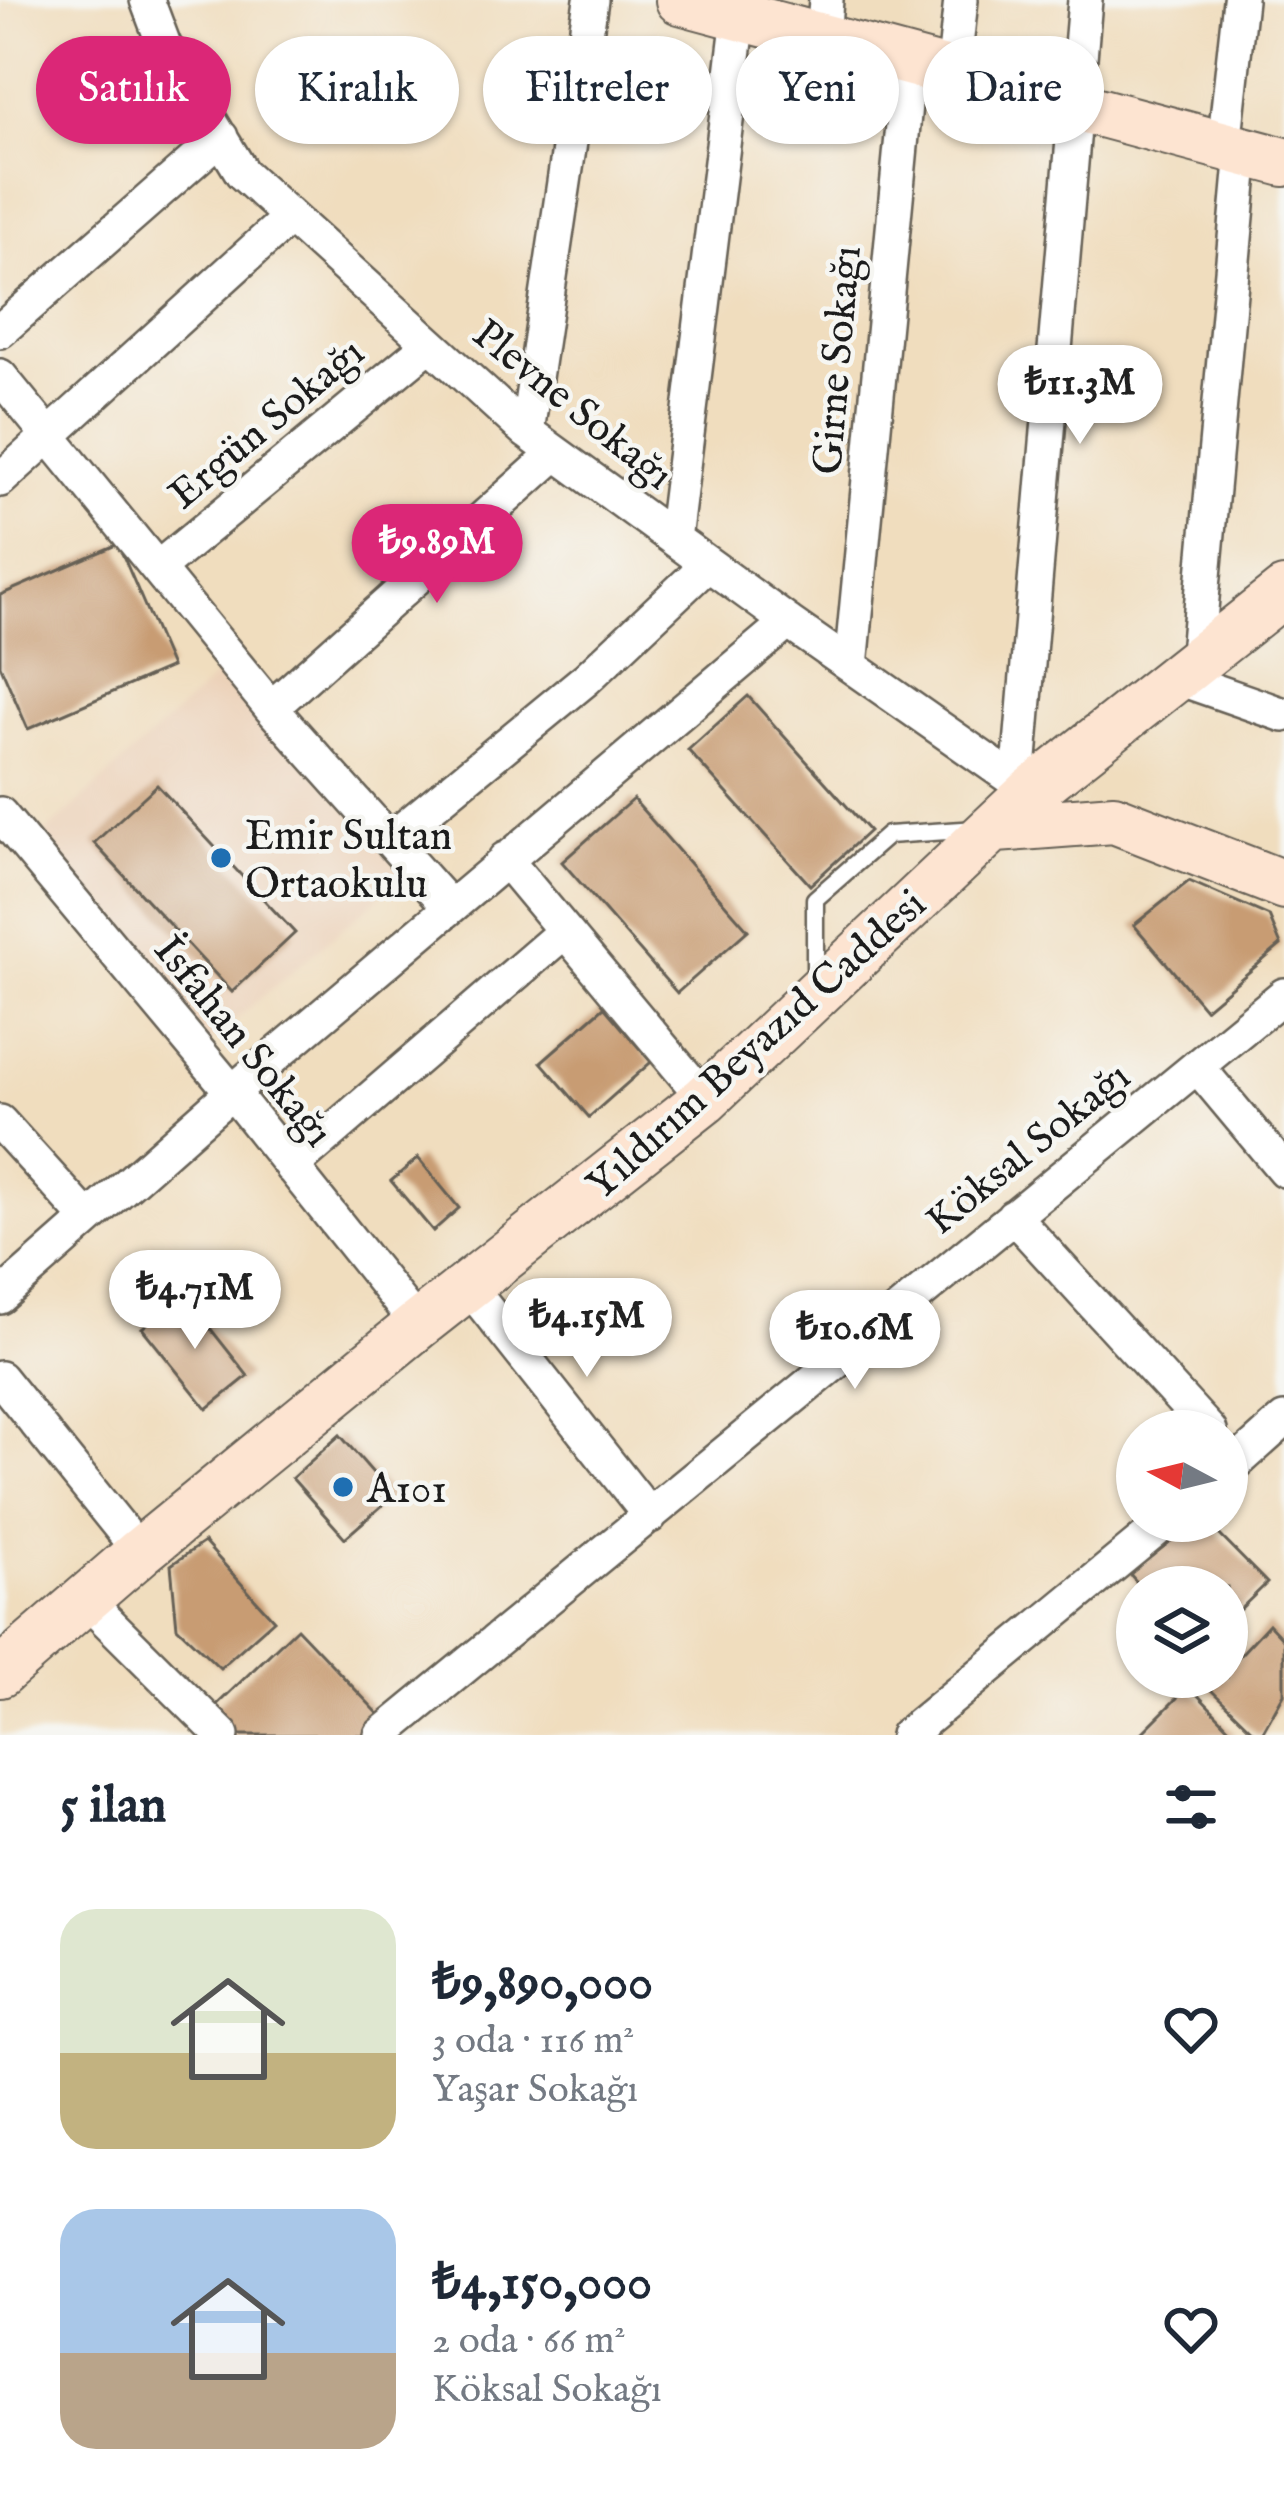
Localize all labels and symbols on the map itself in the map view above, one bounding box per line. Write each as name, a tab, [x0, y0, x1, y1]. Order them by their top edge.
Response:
street label: Girne Sokağı	[802, 244, 875, 477]
street label: Plevne Sokağı	[461, 309, 683, 503]
street label: Ergün Sokağı	[159, 327, 376, 522]
pin: ₺11.3M	[982, 345, 1178, 447]
pin: ₺9.89M	[339, 504, 535, 606]
place label: Emir Sultan Ortaokulu	[245, 811, 452, 912]
marker: Emir Sultan Ortaokulu	[208, 845, 234, 871]
street label: Yıldırım Beyazıd Caddesi	[576, 879, 938, 1212]
street label: İsfahan Sokağı	[141, 926, 344, 1159]
street label: Köksal Sokağı	[916, 1051, 1142, 1248]
pin: ₺4.71M	[97, 1250, 293, 1352]
pin: ₺4.15M	[489, 1278, 685, 1380]
pin: ₺10.6M	[757, 1290, 953, 1392]
north arrow	[1116, 1410, 1248, 1542]
place label: A101	[366, 1464, 447, 1517]
marker: A101	[330, 1474, 356, 1500]

